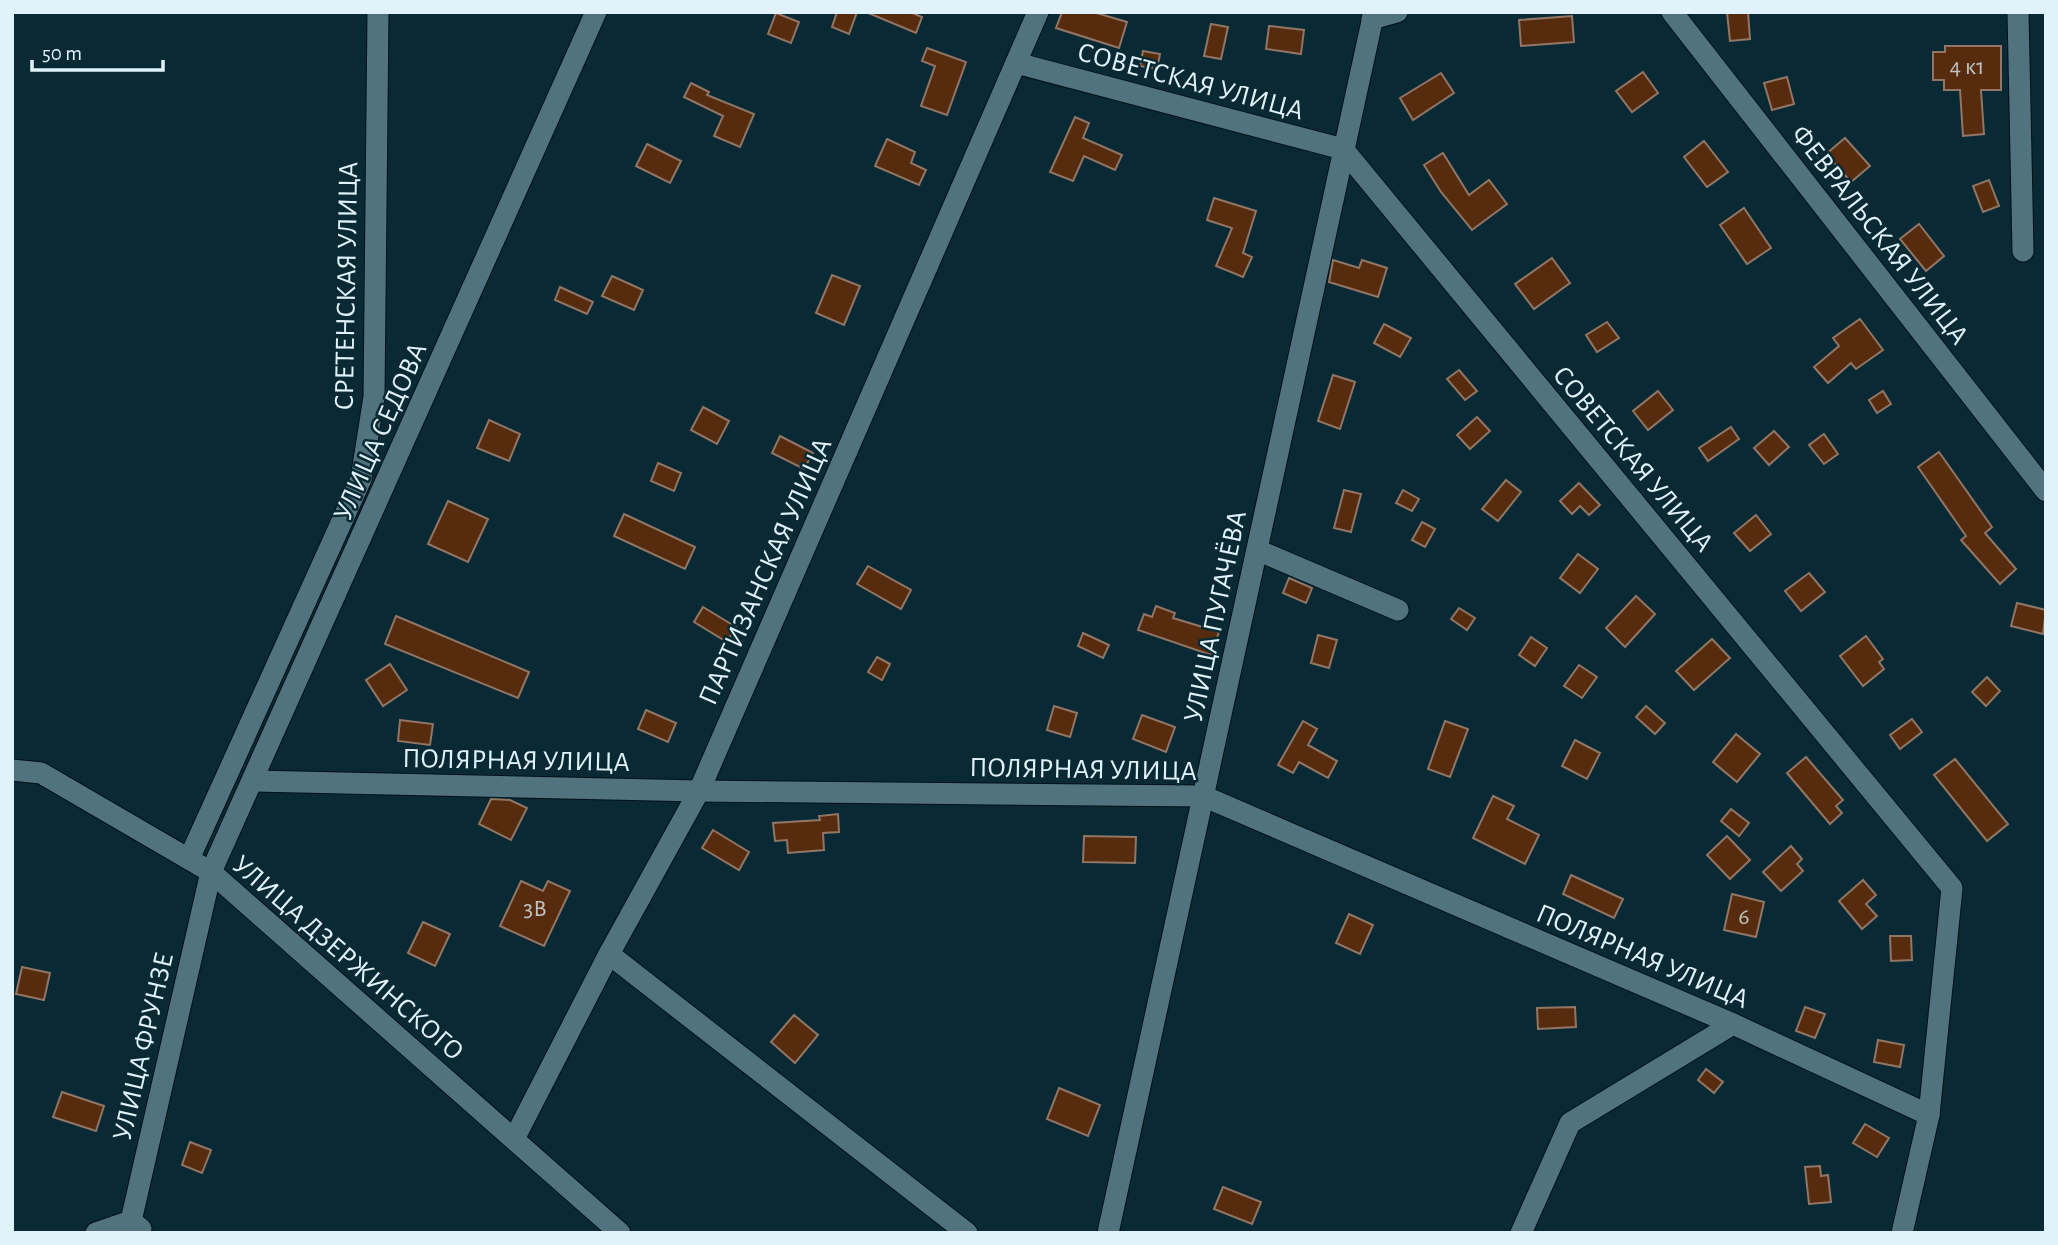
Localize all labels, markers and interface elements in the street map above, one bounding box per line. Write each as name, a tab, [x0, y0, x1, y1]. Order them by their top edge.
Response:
scale bar	[32, 28, 163, 72]
street label: СОВЕТСКАЯ УЛИЦА	[1074, 38, 1307, 126]
text: 50 m	[42, 43, 82, 64]
house number: 4 к1	[1950, 55, 1984, 79]
street label: ФЕВРАЛЬСКАЯ УЛИЦА	[1786, 121, 1973, 350]
street label: СРЕТЕНСКАЯ УЛИЦА	[331, 161, 363, 411]
street label: УЛИЦА СЕДОВА	[329, 339, 432, 525]
street label: СОВЕТСКАЯ УЛИЦА	[1547, 361, 1718, 558]
street label: ПАРТИЗАНСКАЯ УЛИЦА	[694, 434, 837, 710]
street label: УЛИЦА ПУГАЧЁВА	[1178, 508, 1252, 725]
street label: ПОЛЯРНАЯ УЛИЦА	[402, 745, 630, 777]
street label: ПОЛЯРНАЯ УЛИЦА	[969, 754, 1197, 786]
street label: УЛИЦА ДЗЕРЖИНСКОГО	[227, 851, 469, 1066]
house number: 3В	[523, 897, 547, 921]
street label: ПОЛЯРНАЯ УЛИЦА	[1532, 899, 1753, 1014]
house number: 6	[1738, 905, 1750, 929]
street label: УЛИЦА ФРУНЗЕ	[109, 950, 179, 1143]

